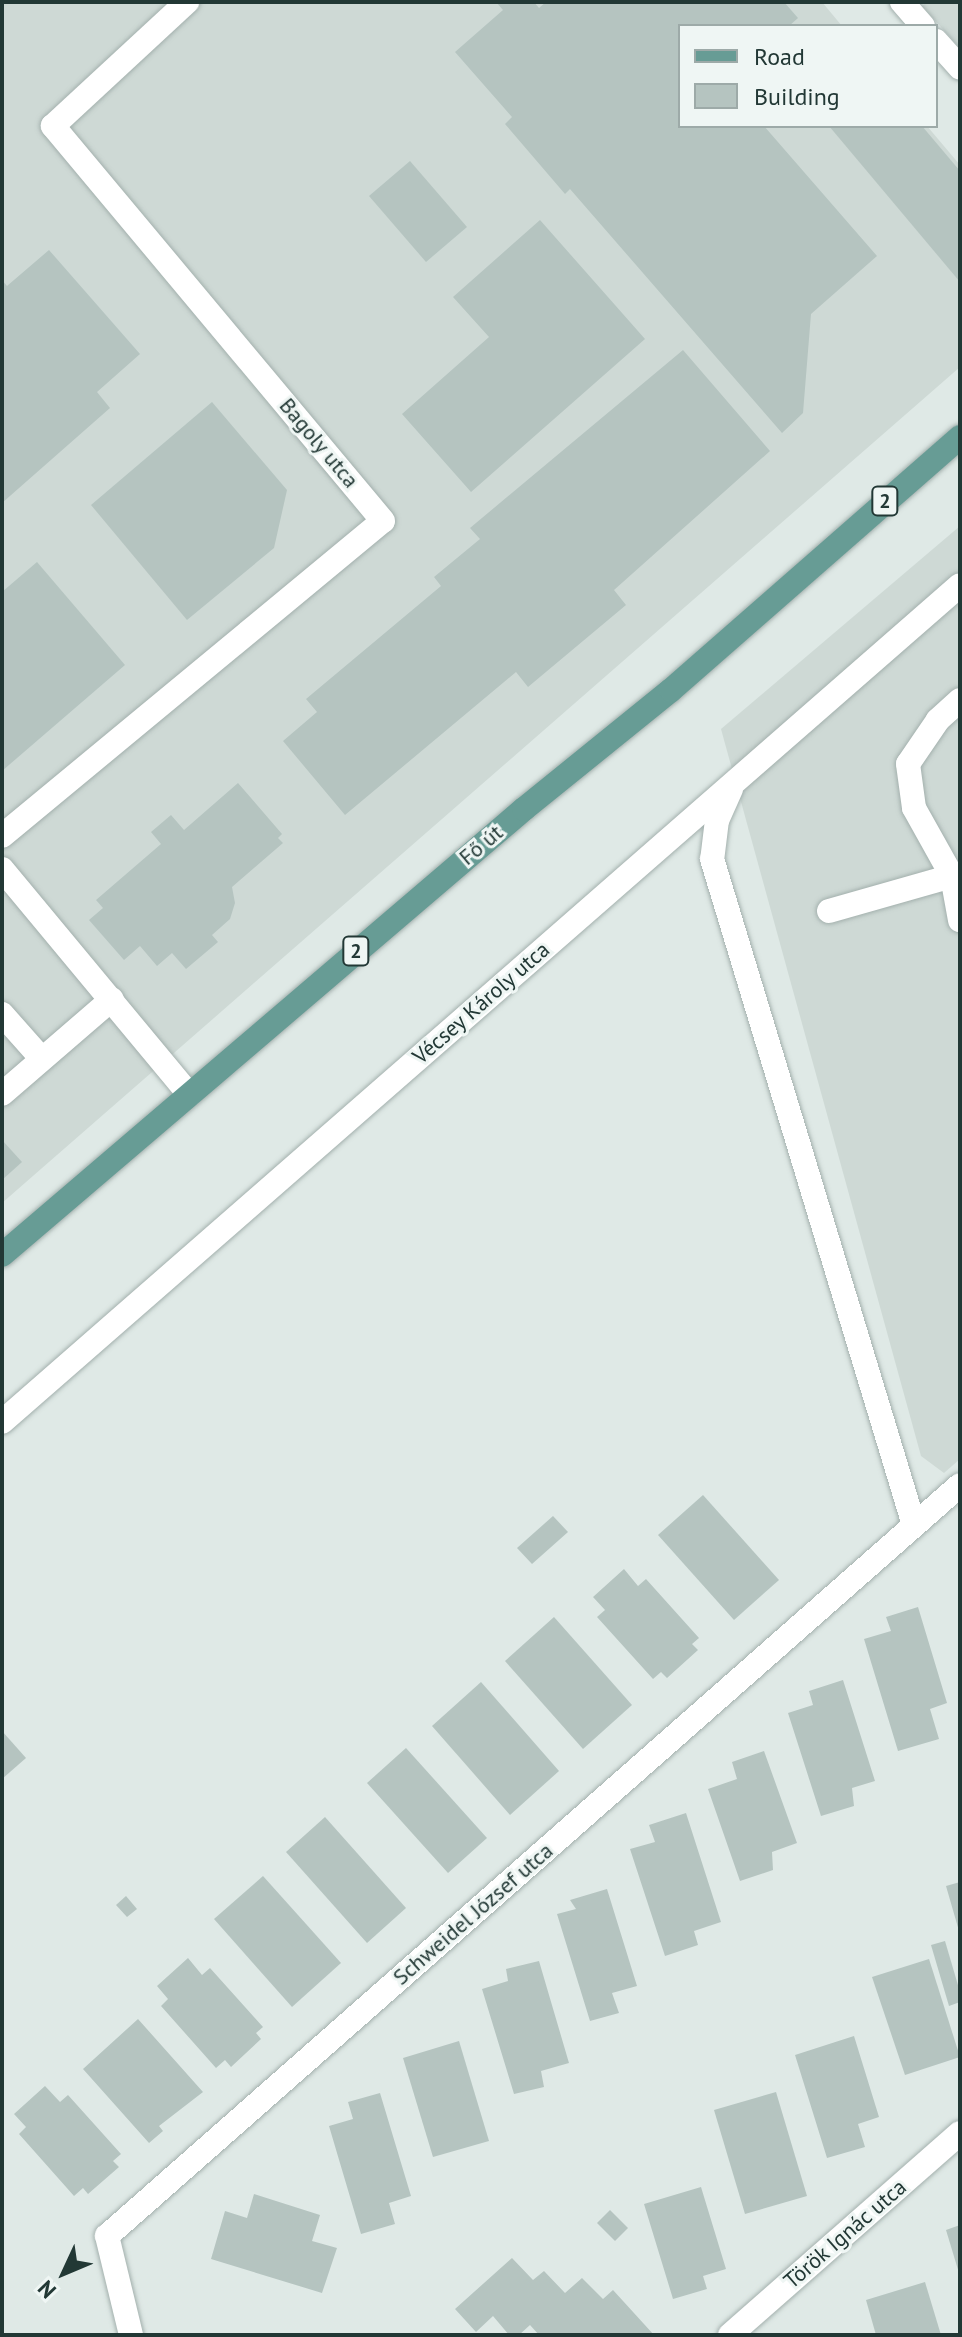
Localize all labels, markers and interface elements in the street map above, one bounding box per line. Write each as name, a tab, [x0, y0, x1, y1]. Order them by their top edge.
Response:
legend	[678, 24, 938, 128]
text: Road	[754, 41, 805, 72]
text: Building	[754, 81, 840, 112]
street label: Bagoly utca	[274, 392, 364, 494]
road number: 2	[871, 485, 899, 517]
street label: Fő út	[454, 819, 508, 871]
road number: 2	[342, 935, 370, 967]
street label: Vécsey Károly utca	[407, 936, 555, 1070]
street label: Schweidel József utca	[388, 1837, 558, 1991]
street label: Török Ignác utca	[778, 2173, 912, 2295]
north arrow	[24, 2233, 104, 2313]
text: N	[32, 2275, 62, 2305]

